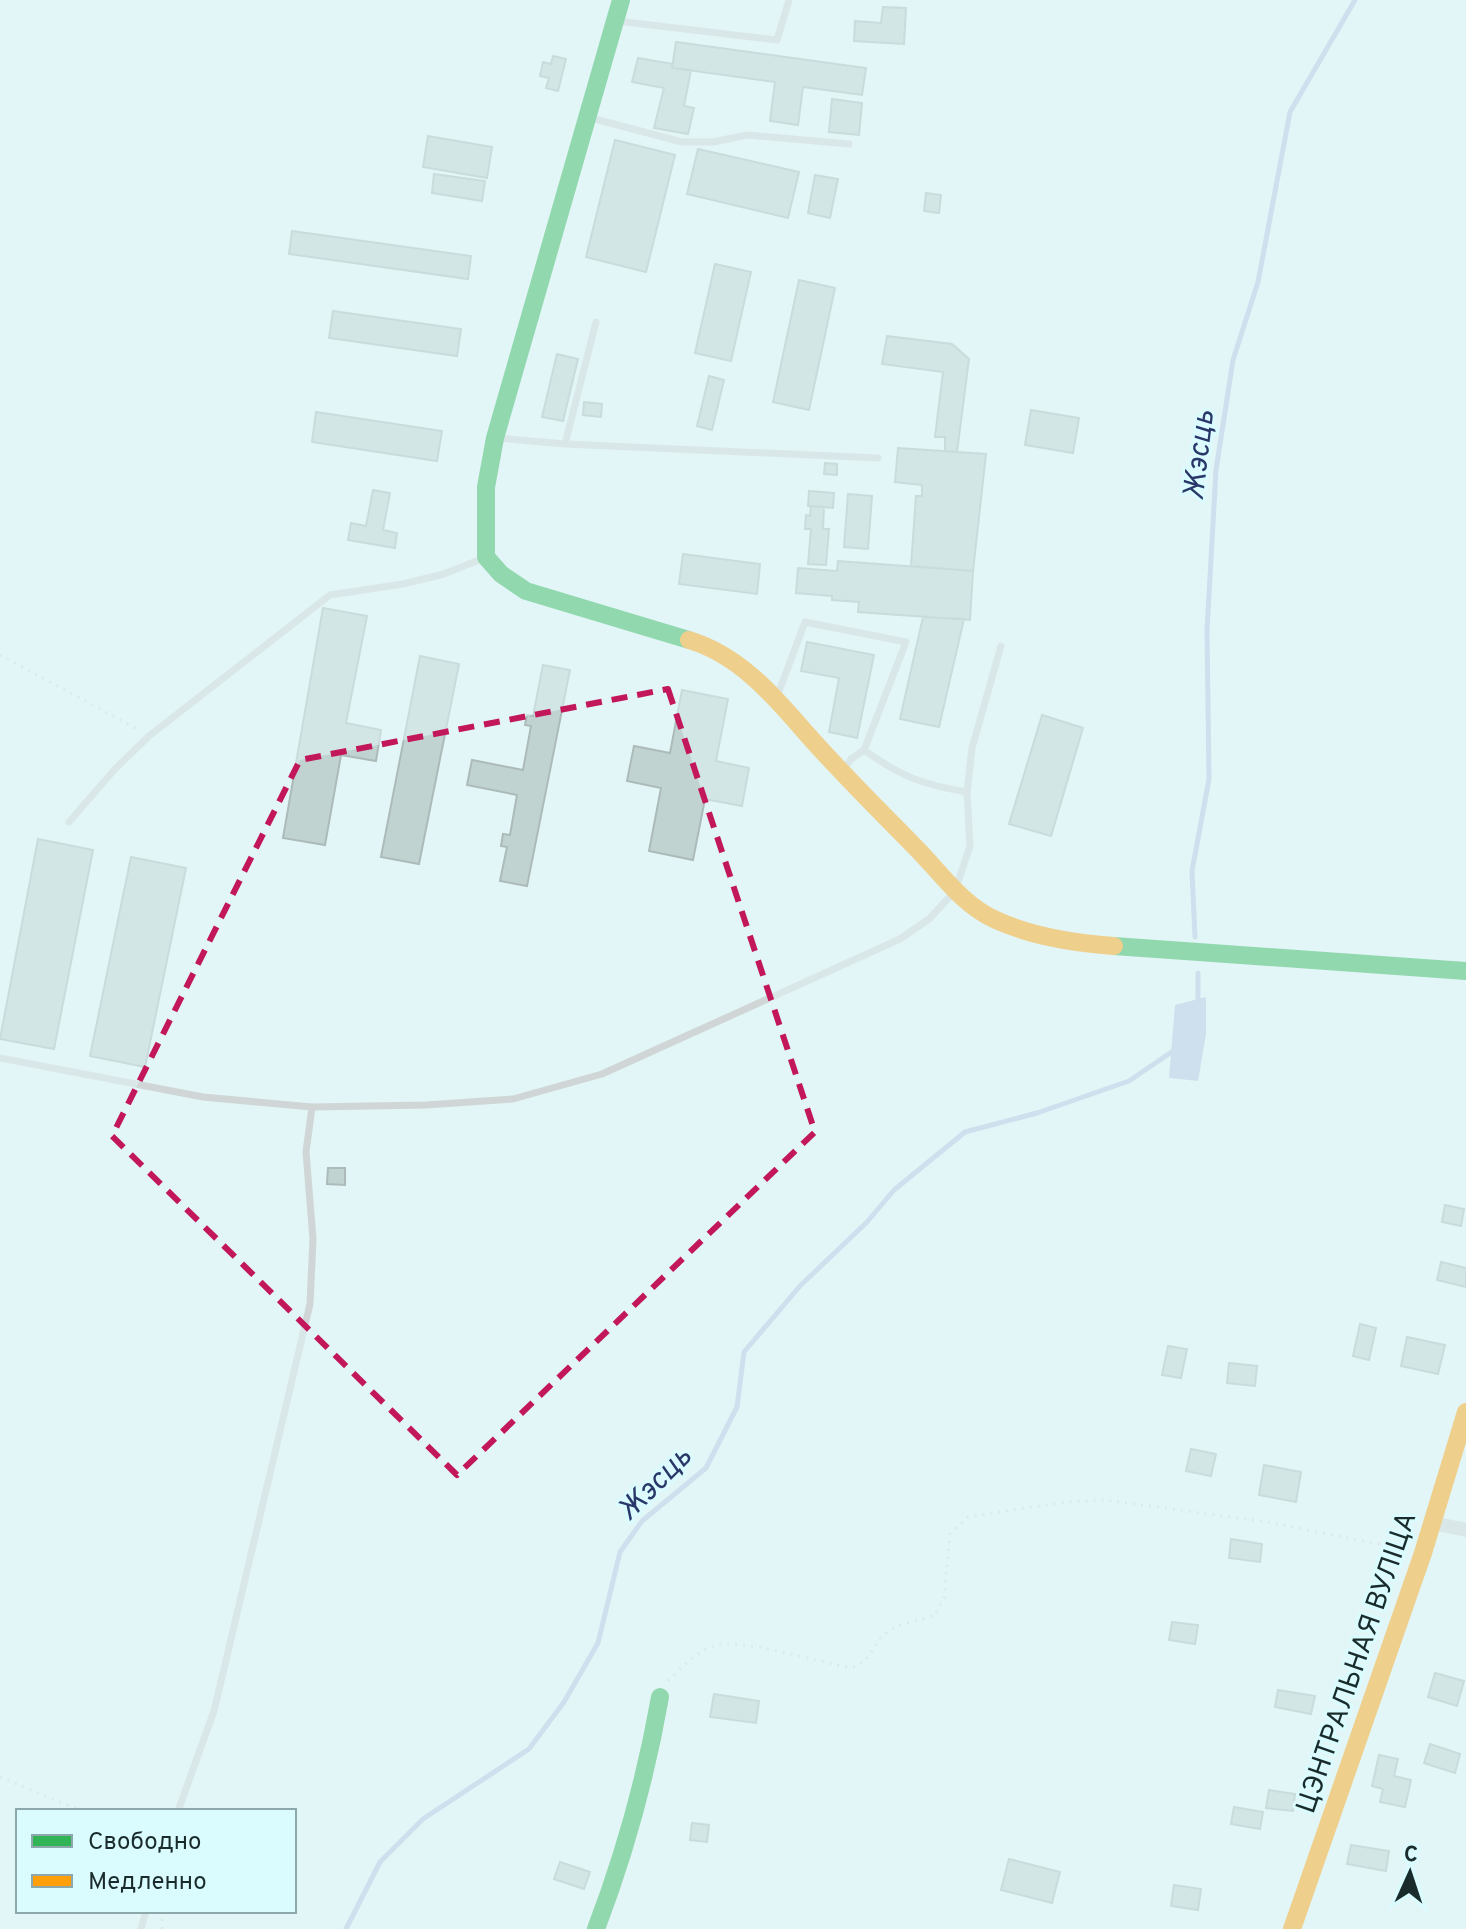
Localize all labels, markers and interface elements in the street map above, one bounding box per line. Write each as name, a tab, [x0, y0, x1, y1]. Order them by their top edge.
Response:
water label: Жэсць	[1177, 408, 1224, 503]
water label: Жэсць	[611, 1440, 701, 1530]
street label: ЦЭНТРАЛЬНАЯ ВУЛІЦА	[1289, 1507, 1426, 1819]
legend	[16, 1809, 296, 1913]
text: Свободно	[88, 1828, 201, 1858]
north arrow	[1370, 1833, 1450, 1913]
text: С	[1403, 1842, 1419, 1869]
text: Медленно	[88, 1868, 207, 1898]

